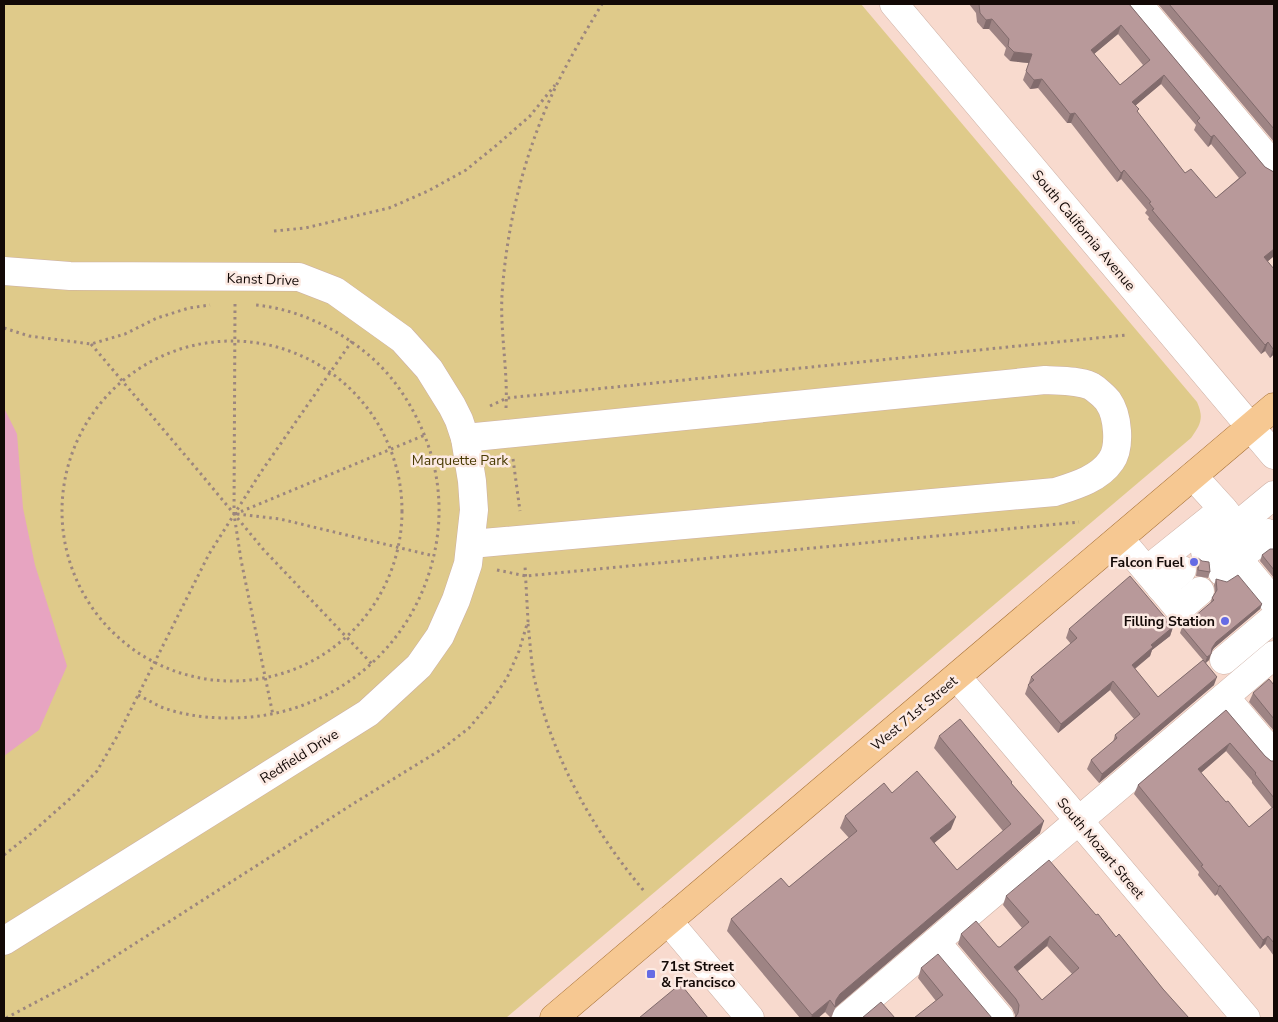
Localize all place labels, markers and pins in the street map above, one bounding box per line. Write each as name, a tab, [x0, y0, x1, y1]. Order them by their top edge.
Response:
place label: Falcon Fuel	[1110, 553, 1185, 572]
marker: Falcon Fuel	[1188, 556, 1200, 568]
place label: Filling Station	[1124, 612, 1215, 631]
marker: Filling Station	[1219, 615, 1231, 627]
place label: 71st Street & Francisco	[661, 957, 735, 992]
marker: 71st Street & Francisco	[645, 968, 657, 980]

